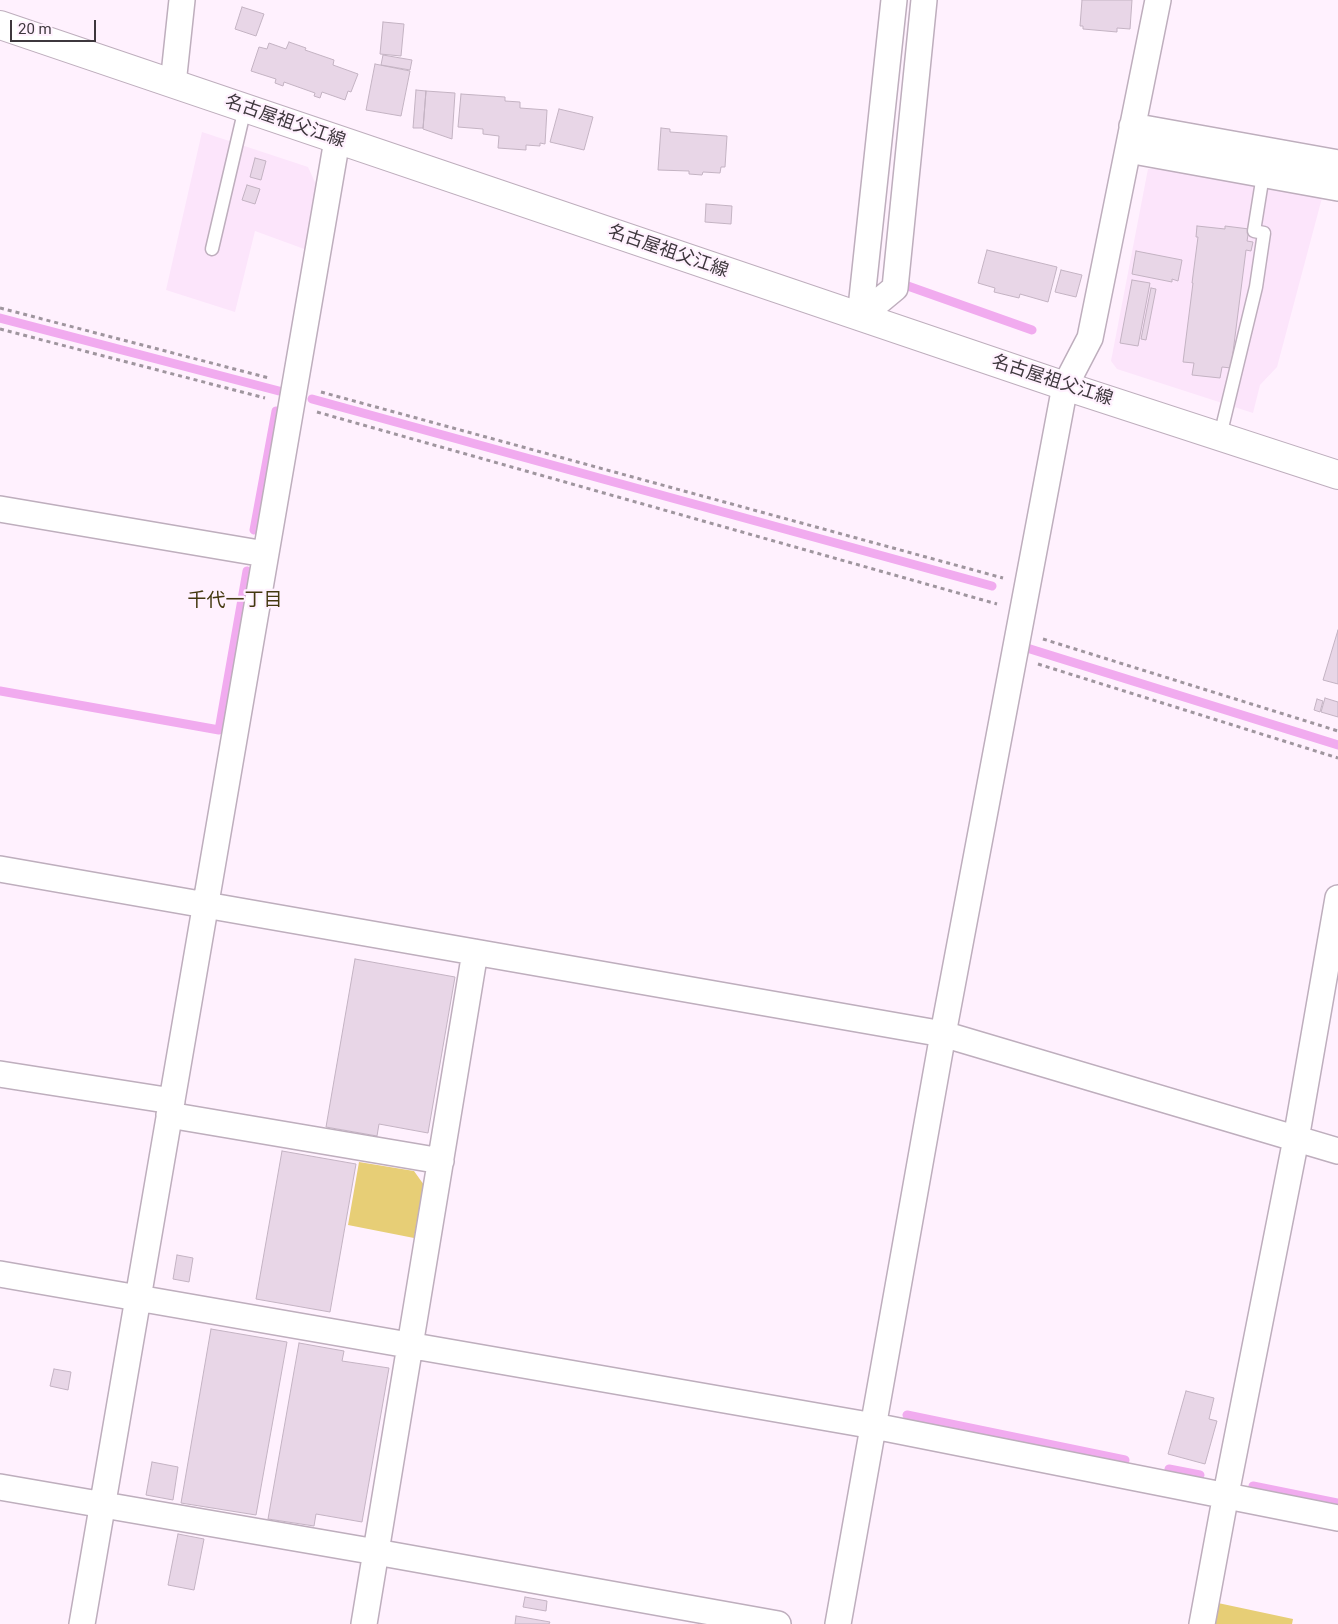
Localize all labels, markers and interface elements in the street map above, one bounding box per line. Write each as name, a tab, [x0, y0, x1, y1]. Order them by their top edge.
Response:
scale bar	[12, 10, 99, 42]
text: 20 m	[18, 20, 52, 38]
street label: 名古屋祖父江線	[222, 91, 348, 153]
street label: 名古屋祖父江線	[605, 221, 731, 283]
street label: 名古屋祖父江線	[989, 351, 1115, 411]
district label: 千代一丁目	[188, 590, 282, 612]

